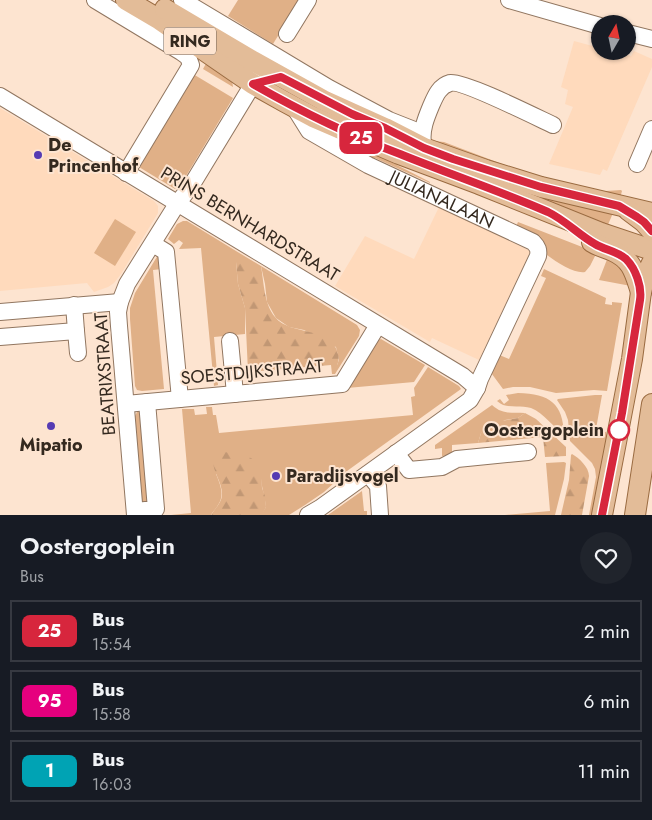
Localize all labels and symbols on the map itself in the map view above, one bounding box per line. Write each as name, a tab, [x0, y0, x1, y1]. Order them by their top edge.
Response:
north arrow	[591, 15, 636, 60]
road number: RING	[164, 27, 216, 54]
line badge: 25	[338, 122, 384, 154]
place label: De Princenhof	[48, 132, 139, 179]
marker: De Princenhof	[32, 149, 44, 161]
street label: PRINS BERNHARDSTRAAT	[156, 160, 345, 288]
street label: JULIANALAAN	[384, 163, 499, 235]
street label: BEATRIXSTRAAT	[88, 311, 122, 436]
street label: SOESTDIJKSTRAAT	[180, 353, 325, 391]
place label: Oostergoplein	[484, 417, 604, 443]
marker: Oostergoplein	[608, 419, 630, 441]
marker: Mipatio	[45, 420, 57, 432]
place label: Mipatio	[19, 432, 83, 458]
place label: Paradijsvogel	[286, 463, 399, 489]
marker: Paradijsvogel	[270, 470, 282, 482]

